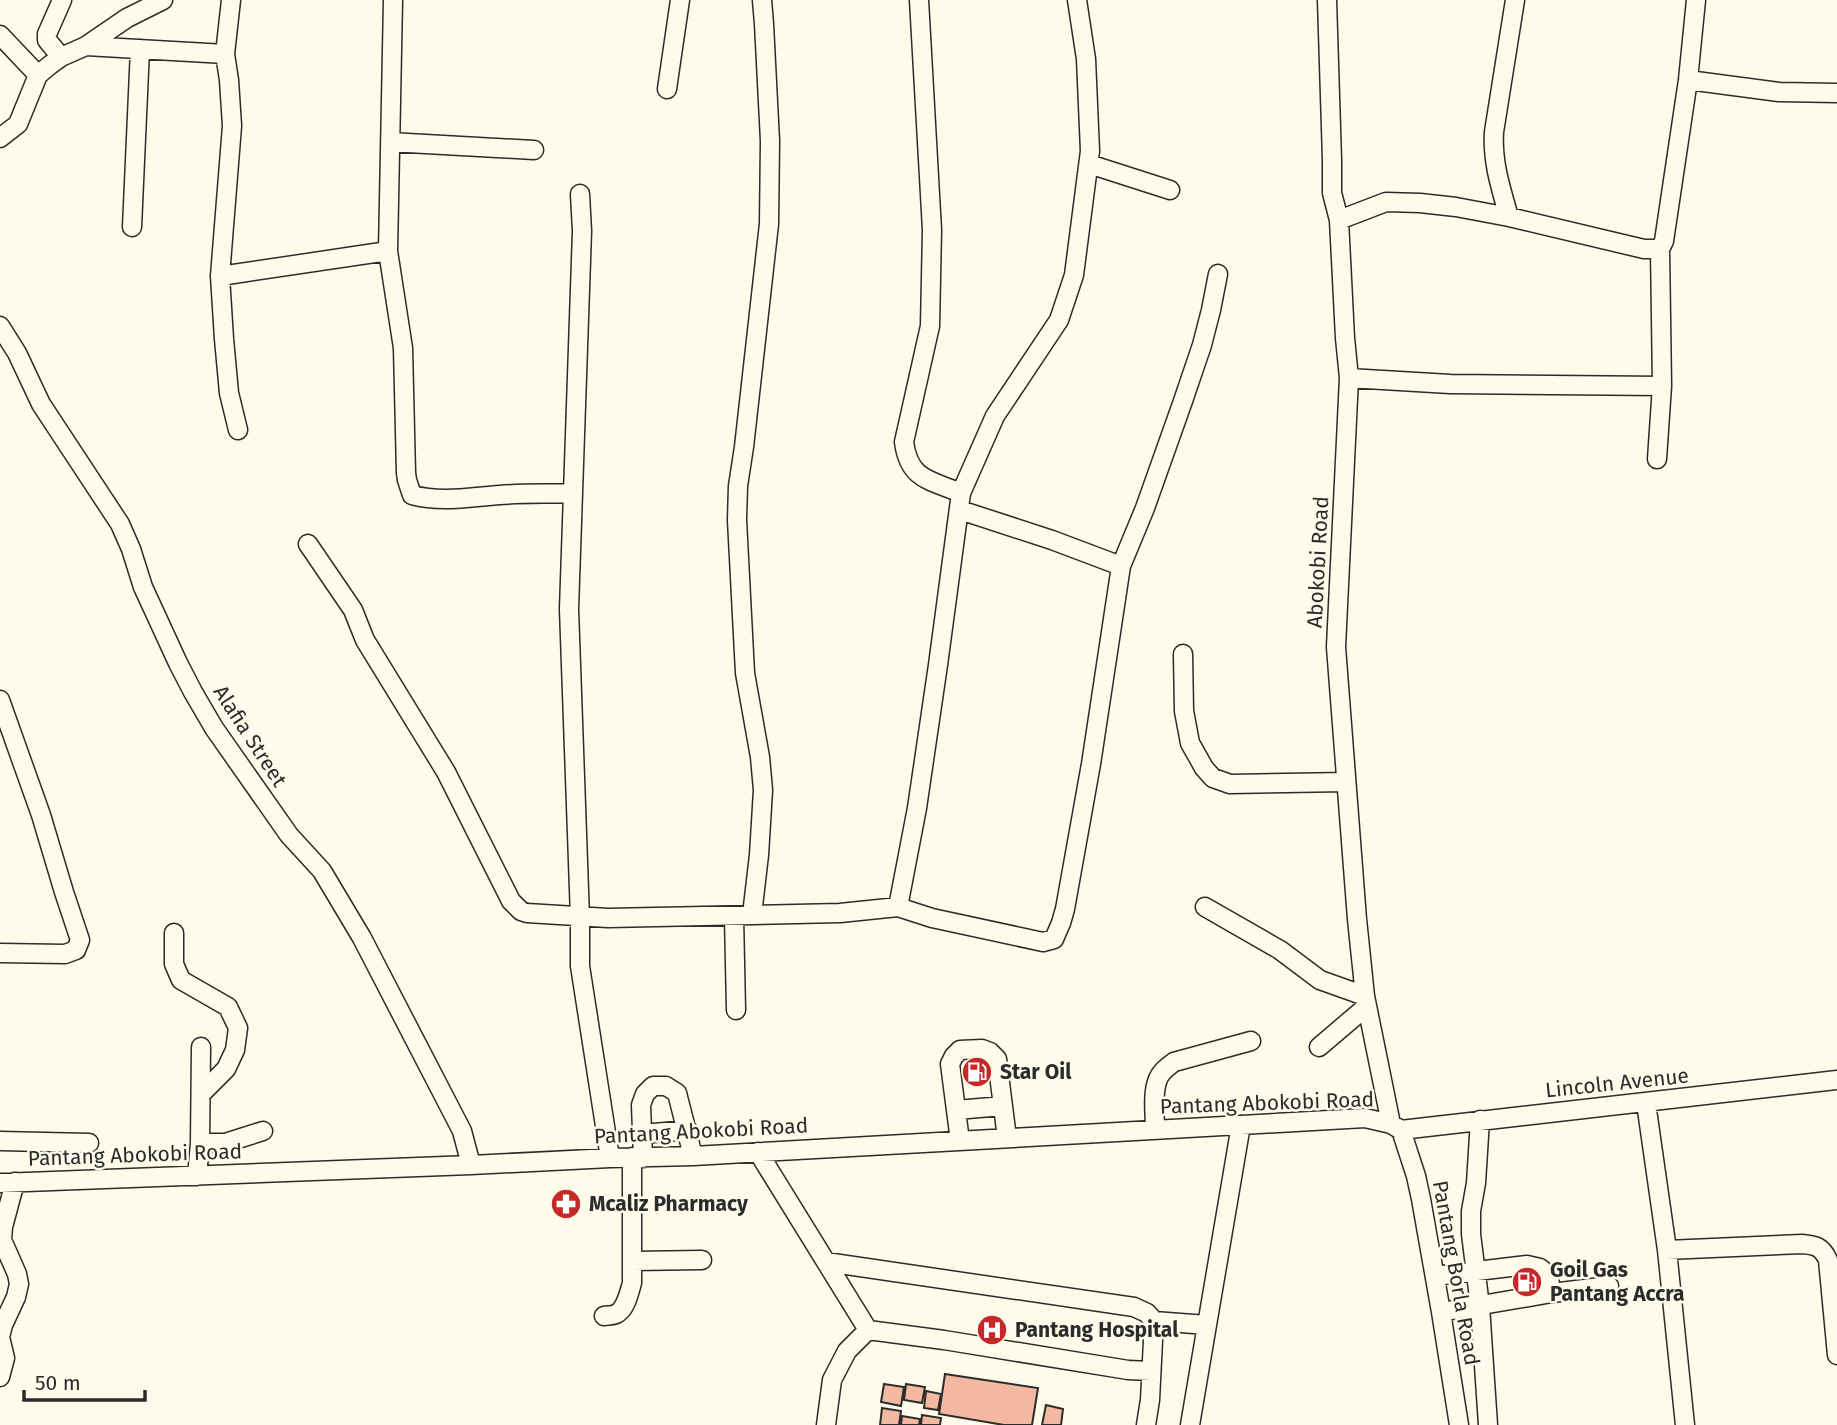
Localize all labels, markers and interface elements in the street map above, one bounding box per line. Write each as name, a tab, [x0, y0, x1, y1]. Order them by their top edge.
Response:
street label: Abokobi Road	[1302, 495, 1334, 629]
street label: Alafia Street	[208, 680, 293, 792]
fuel station icon: Star Oil	[960, 1055, 994, 1089]
place label: Star Oil	[1000, 1059, 1072, 1085]
street label: Lincoln Avenue	[1544, 1063, 1690, 1103]
street label: Pantang Abokobi Road	[1159, 1086, 1375, 1120]
street label: Pantang Abokobi Road	[593, 1112, 809, 1150]
street label: Pantang Abokobi Road	[27, 1138, 243, 1172]
street label: Pantang Borla Road	[1427, 1179, 1485, 1367]
pharmacy icon: Mcaliz Pharmacy	[549, 1187, 583, 1221]
place label: Mcaliz Pharmacy	[589, 1191, 748, 1217]
place label: Goil Gas Pantang Accra	[1550, 1257, 1684, 1307]
fuel station icon: Goil Gas Pantang Accra	[1510, 1265, 1544, 1299]
hospital icon: Pantang Hospital	[975, 1313, 1009, 1347]
place label: Pantang Hospital	[1015, 1317, 1179, 1343]
scale bar	[24, 1358, 145, 1402]
text: 50 m	[35, 1370, 81, 1396]

